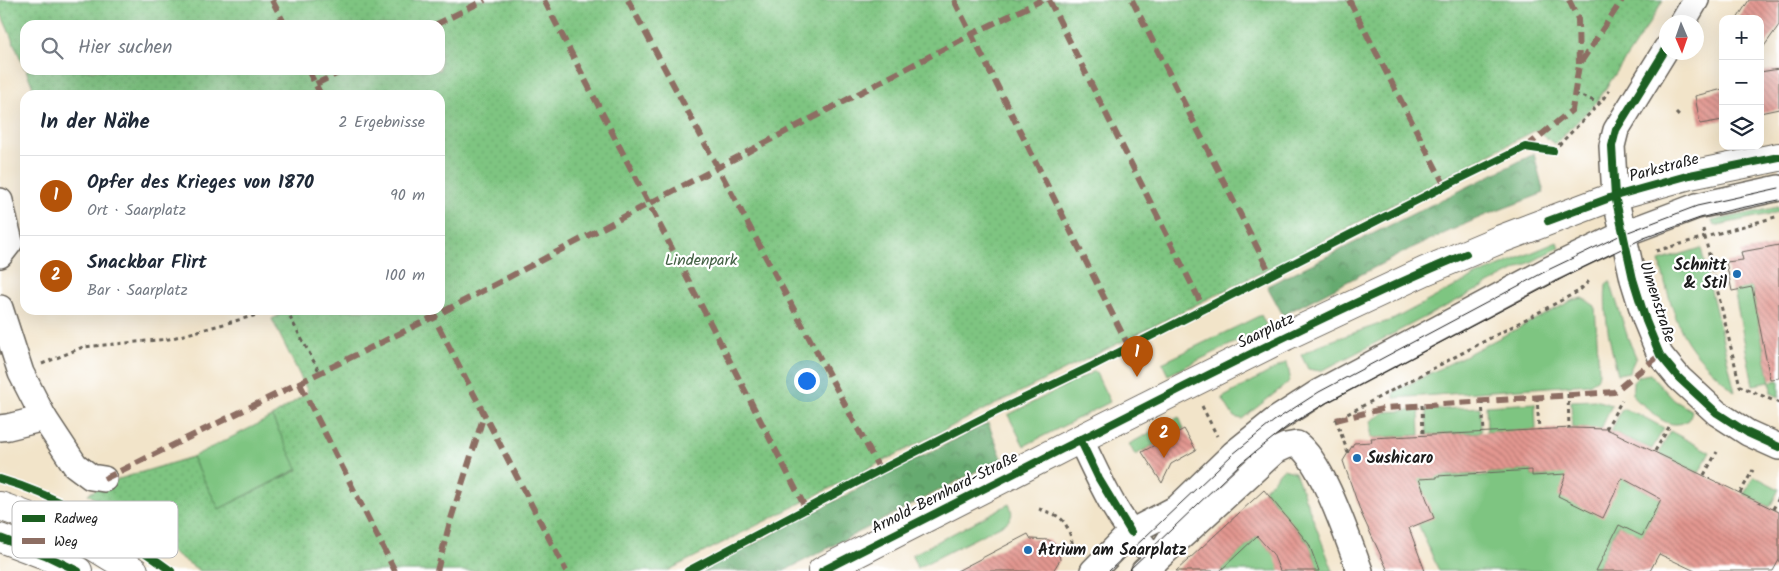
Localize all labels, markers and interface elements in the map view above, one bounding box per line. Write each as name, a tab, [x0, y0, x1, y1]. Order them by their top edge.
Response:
north arrow	[1659, 15, 1704, 60]
map controls	[1719, 15, 1764, 150]
button: +	[1719, 15, 1764, 60]
search box	[20, 20, 445, 75]
text: Hier suchen	[78, 33, 172, 63]
icon: search	[38, 34, 66, 62]
button: −	[1719, 60, 1764, 105]
button: layers	[1719, 105, 1764, 150]
text: In der Nähe	[40, 106, 150, 139]
text: 2 Ergebnisse	[338, 110, 425, 135]
street label: Parkstraße	[1626, 147, 1702, 189]
text: Opfer des Krieges von 1870	[87, 168, 314, 198]
text: 1	[54, 183, 58, 208]
text: 90 m	[390, 183, 425, 208]
text: Ort · Saarplatz	[87, 198, 186, 223]
text: Snackbar Flirt	[87, 248, 207, 278]
park label: Lindenpark	[665, 248, 738, 273]
place label: Schnitt & Stil	[1674, 253, 1728, 296]
street label: Ulmenstraße	[1632, 258, 1682, 346]
text: 2	[51, 263, 61, 288]
text: 100 m	[385, 263, 425, 288]
marker: Schnitt & Stil	[1731, 268, 1743, 280]
text: Bar · Saarplatz	[87, 278, 188, 303]
street label: Saarplatz	[1233, 306, 1299, 356]
pin: 1	[1121, 336, 1153, 377]
your location	[794, 368, 820, 394]
pin: 2	[1148, 417, 1180, 458]
street label: Arnold-Bernhard-Straße	[867, 445, 1023, 541]
place label: Sushicaro	[1367, 446, 1433, 471]
marker: Sushicaro	[1351, 452, 1363, 464]
legend	[12, 501, 178, 558]
text: Radweg	[54, 508, 98, 530]
text: Weg	[54, 531, 78, 553]
place label: Atrium am Saarplatz	[1038, 538, 1187, 563]
marker: Atrium am Saarplatz	[1022, 544, 1034, 556]

